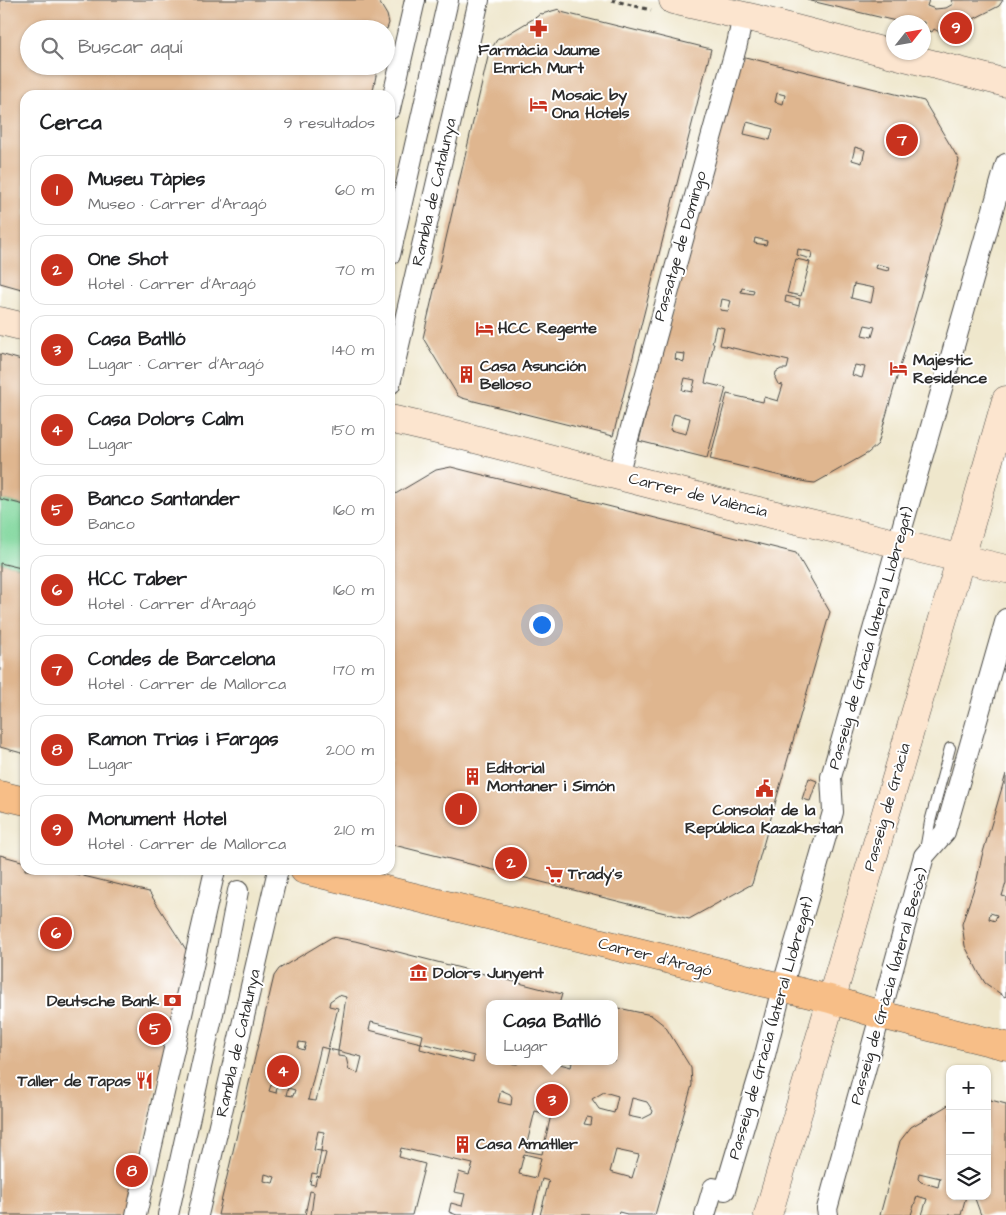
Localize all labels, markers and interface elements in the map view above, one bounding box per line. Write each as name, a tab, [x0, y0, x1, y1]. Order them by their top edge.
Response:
pin: 9	[940, 9, 972, 47]
north arrow	[886, 15, 931, 60]
pharmacy icon: Farmàcia Jaume Enrich Murt	[529, 19, 549, 39]
search box	[20, 20, 395, 75]
icon: search	[38, 34, 66, 62]
text: Buscar aquí	[78, 34, 182, 61]
place label: Farmàcia Jaume Enrich Murt	[478, 39, 600, 79]
place label: Mosaic by Ona Hotels	[552, 84, 630, 124]
hotel icon: Mosaic by Ona Hotels	[528, 94, 548, 114]
text: Cerca	[40, 108, 102, 137]
text: 9 resultados	[283, 112, 375, 134]
street label: Rambla de Catalunya	[406, 116, 463, 268]
pin: 7	[886, 121, 918, 159]
text: Museu Tàpies	[88, 166, 205, 193]
street label: Passatge de Domingo	[648, 168, 713, 324]
text: 1	[56, 179, 58, 201]
text: 60 m	[335, 179, 374, 201]
text: Museo · Carrer d'Aragó	[88, 193, 266, 215]
text: One Shot	[88, 246, 168, 273]
text: 2	[52, 259, 62, 281]
text: 70 m	[335, 259, 374, 281]
text: Hotel · Carrer d'Aragó	[88, 273, 256, 295]
place label: HCC Regente	[498, 317, 597, 341]
hotel icon: HCC Regente	[474, 318, 494, 338]
text: Casa Batlló	[88, 326, 185, 353]
text: 3	[53, 339, 61, 361]
text: 140 m	[332, 339, 374, 361]
place label: Majestic Residence	[913, 349, 988, 389]
text: Lugar · Carrer d'Aragó	[88, 353, 264, 375]
place label: Casa Asunción Belloso	[480, 355, 586, 395]
hotel icon: Majestic Residence	[889, 359, 909, 379]
building icon: Casa Asunción Belloso	[456, 365, 476, 385]
text: Casa Dolors Calm	[88, 406, 243, 433]
text: 4	[52, 419, 62, 441]
text: 150 m	[332, 419, 374, 441]
text: Lugar	[88, 433, 132, 455]
street label: Carrer de València	[626, 467, 770, 523]
text: Banco Santander	[88, 486, 240, 513]
text: 5	[51, 499, 63, 521]
text: 160 m	[333, 499, 374, 521]
street label: Passeig de Gràcia (lateral Llobregat)	[823, 504, 920, 772]
text: Banco	[88, 513, 135, 535]
text: HCC Taber	[88, 566, 187, 593]
text: 6	[52, 579, 62, 601]
text: 160 m	[333, 579, 374, 601]
text: Hotel · Carrer d'Aragó	[88, 593, 256, 615]
your location	[529, 612, 555, 638]
text: Condes de Barcelona	[88, 646, 275, 673]
text: 7	[52, 659, 62, 681]
text: 170 m	[333, 659, 374, 681]
text: Hotel · Carrer de Mallorca	[88, 673, 286, 695]
text: Ramon Trias i Fargas	[88, 726, 279, 753]
text: 8	[52, 739, 62, 761]
text: 200 m	[326, 739, 374, 761]
street label: Passeig de Gràcia	[858, 740, 917, 874]
text: Lugar	[88, 753, 132, 775]
place label: Editorial Montaner i Simón	[487, 757, 615, 797]
building icon: Editorial Montaner i Simón	[463, 767, 483, 787]
public building icon: Consolat de la República Kazakhstan	[754, 778, 774, 798]
pin: 1	[445, 790, 477, 828]
place label: Consolat de la República Kazakhstan	[685, 799, 843, 839]
text: Monument Hotel	[88, 806, 227, 833]
text: 9	[52, 819, 62, 841]
text: 210 m	[334, 819, 374, 841]
text: Hotel · Carrer de Mallorca	[88, 833, 286, 855]
pin: 2	[495, 844, 527, 882]
place label: Trady's	[567, 863, 623, 886]
supermarket icon: Trady's	[544, 864, 564, 884]
street label: Passeig de Gràcia (lateral Besòs)	[845, 865, 935, 1107]
street label: Passeig de Gràcia (lateral Llobregat)	[723, 894, 820, 1162]
pin: 6	[40, 914, 72, 952]
street label: Carrer d'Aragó	[596, 932, 714, 983]
place label: Dolors Junyent	[433, 962, 544, 985]
museum icon: Dolors Junyent	[409, 963, 429, 983]
street label: Rambla de Catalunya	[210, 967, 267, 1119]
place label: Deutsche Bank	[47, 990, 159, 1012]
bank icon: Deutsche Bank	[163, 991, 183, 1011]
popup	[486, 1000, 618, 1065]
text: Casa Batlló	[503, 1008, 601, 1035]
pin: 5	[139, 1010, 171, 1048]
text: Lugar	[503, 1035, 548, 1057]
pin: 4	[267, 1052, 299, 1090]
map controls	[946, 1065, 991, 1200]
button: +	[946, 1065, 991, 1110]
place label: Taller de Tapas	[17, 1070, 131, 1092]
restaurant icon: Taller de Tapas	[135, 1071, 155, 1091]
pin: 3	[536, 1081, 568, 1119]
button: −	[946, 1110, 991, 1155]
place label: Casa Amatller	[476, 1133, 578, 1155]
building icon: Casa Amatller	[452, 1134, 472, 1154]
pin: 8	[116, 1152, 148, 1190]
button: layers	[946, 1155, 991, 1200]

